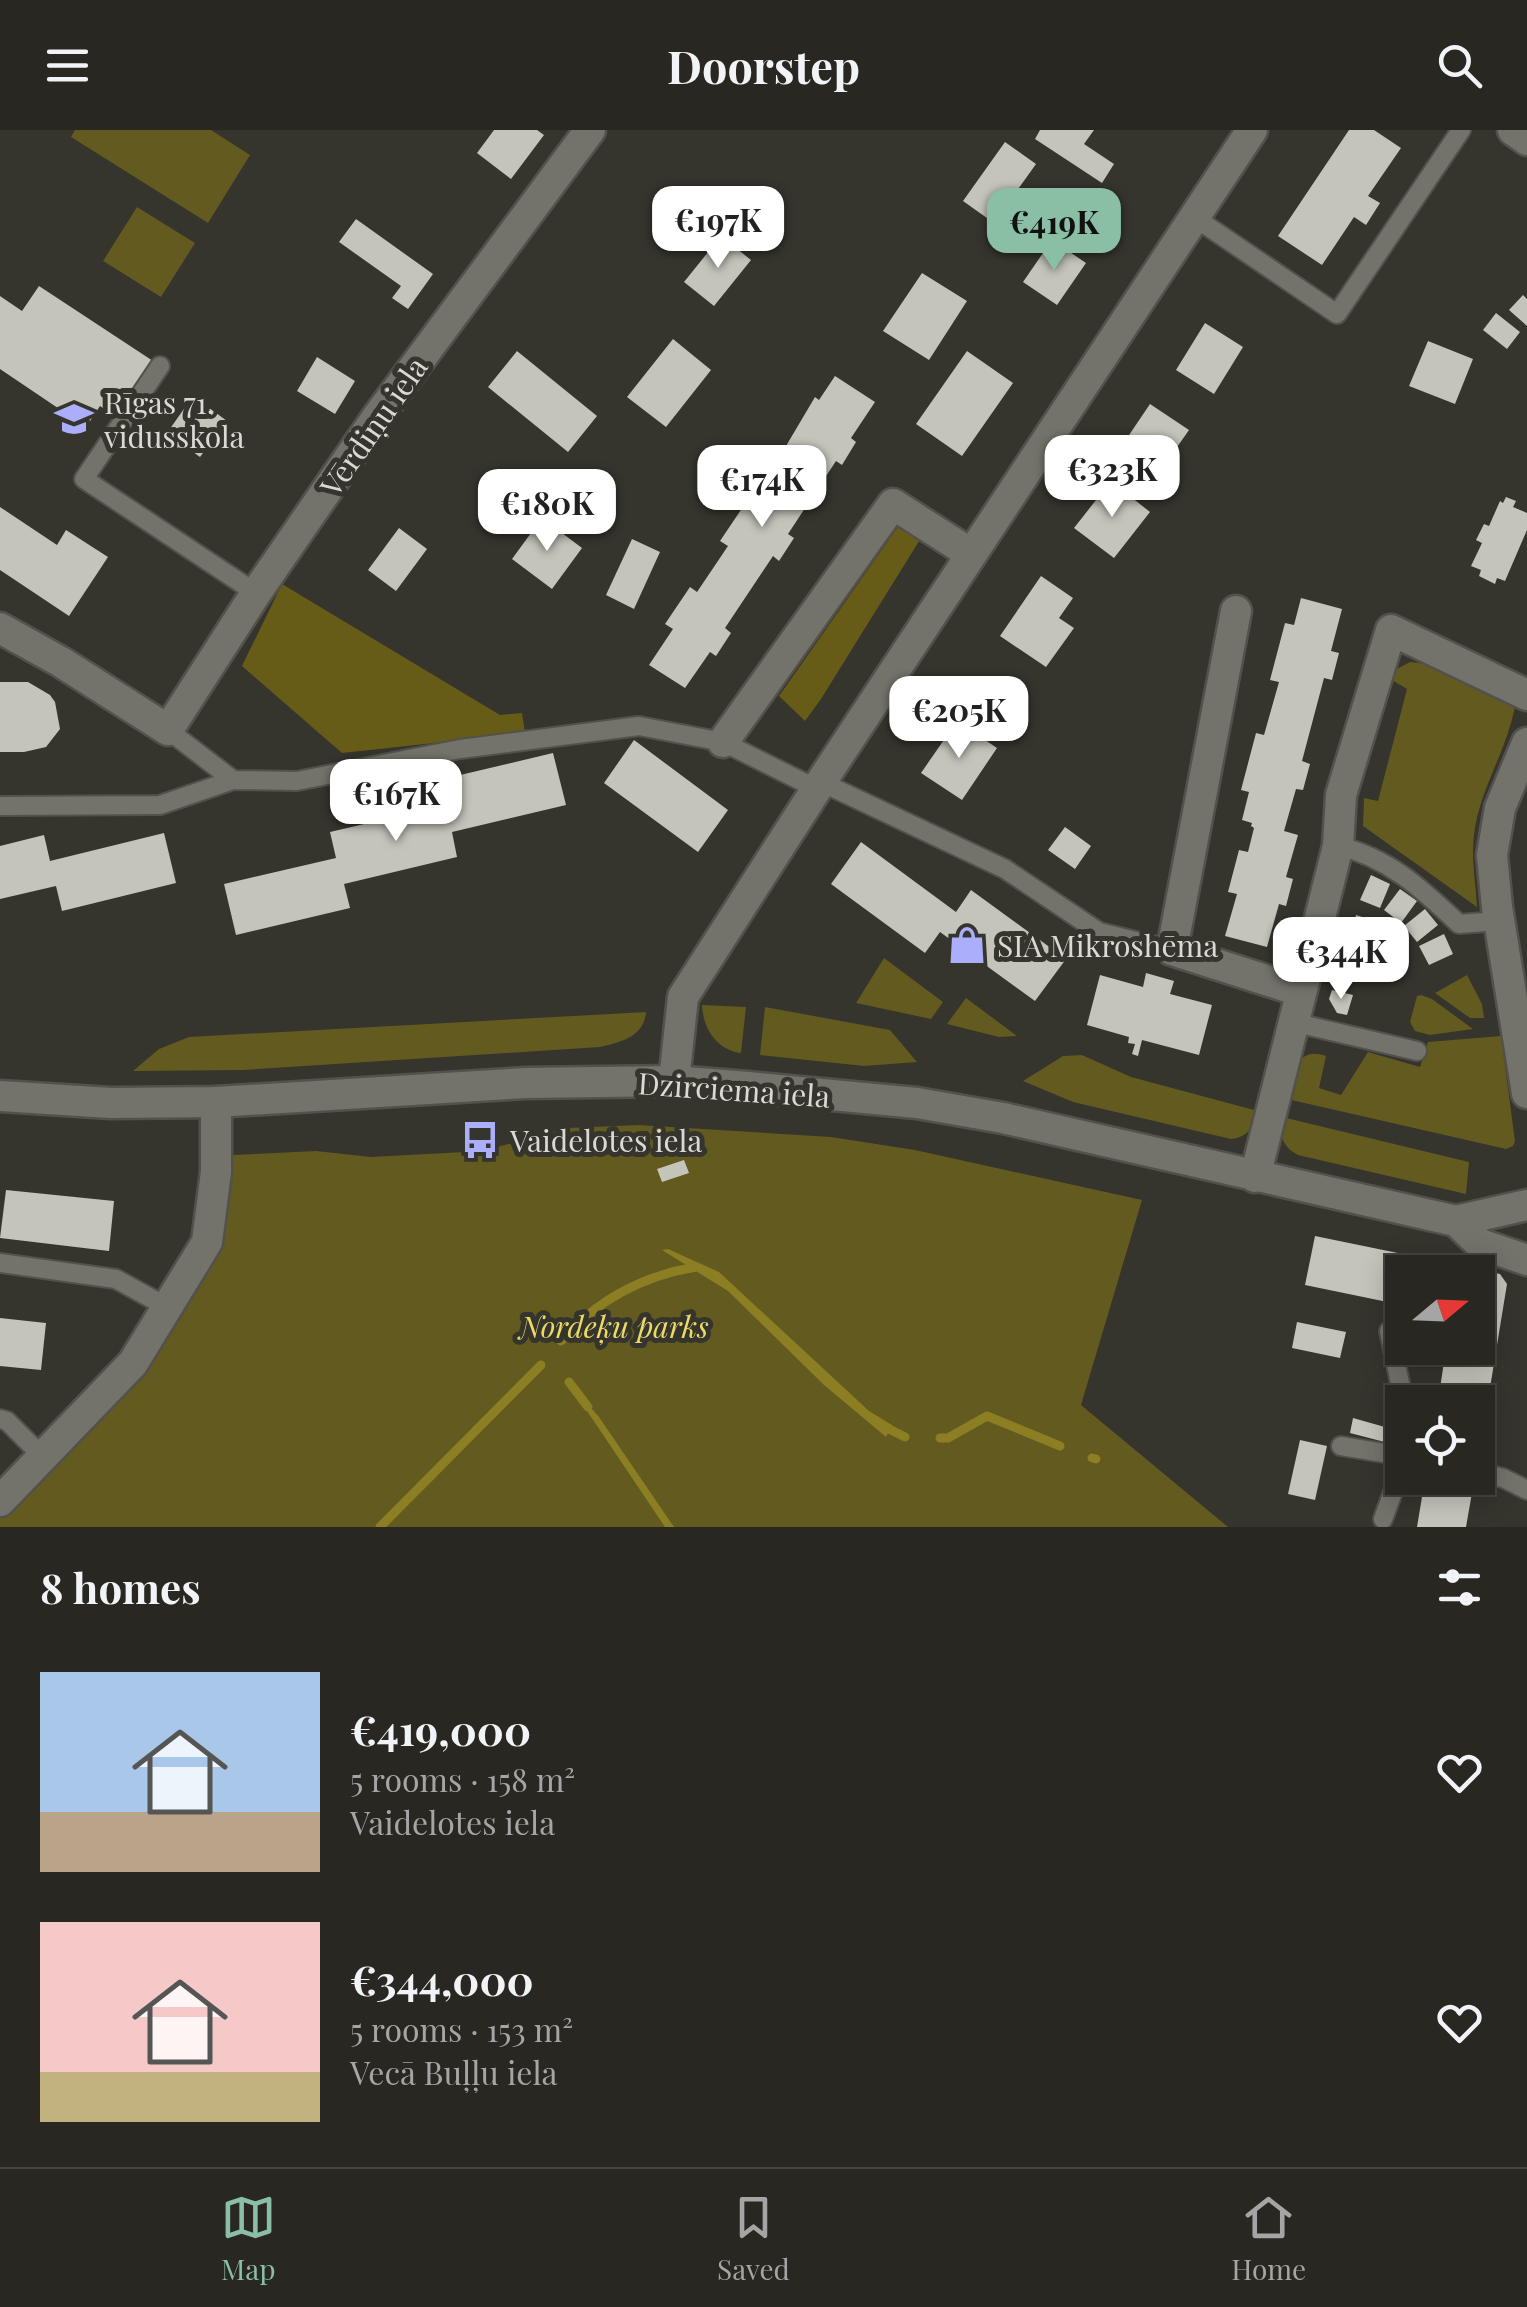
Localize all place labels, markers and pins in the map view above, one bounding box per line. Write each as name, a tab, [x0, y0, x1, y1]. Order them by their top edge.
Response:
pin: €197K	[648, 186, 788, 271]
pin: €419K	[984, 188, 1124, 273]
place label: Rīgas 71. vidusskola	[103, 382, 245, 456]
school or university icon: Rīgas 71. vidusskola	[53, 398, 95, 440]
pin: €323K	[1042, 435, 1182, 520]
pin: €174K	[692, 445, 832, 530]
pin: €180K	[477, 469, 617, 554]
pin: €205K	[889, 676, 1029, 761]
pin: €167K	[326, 759, 466, 844]
pin: €344K	[1271, 917, 1411, 1002]
shop icon: SIA Mikroshēma	[946, 924, 988, 966]
place label: SIA Mikroshēma	[997, 925, 1218, 965]
bus stop icon: Vaidelotes iela	[459, 1119, 501, 1161]
place label: Vaidelotes iela	[509, 1120, 702, 1160]

